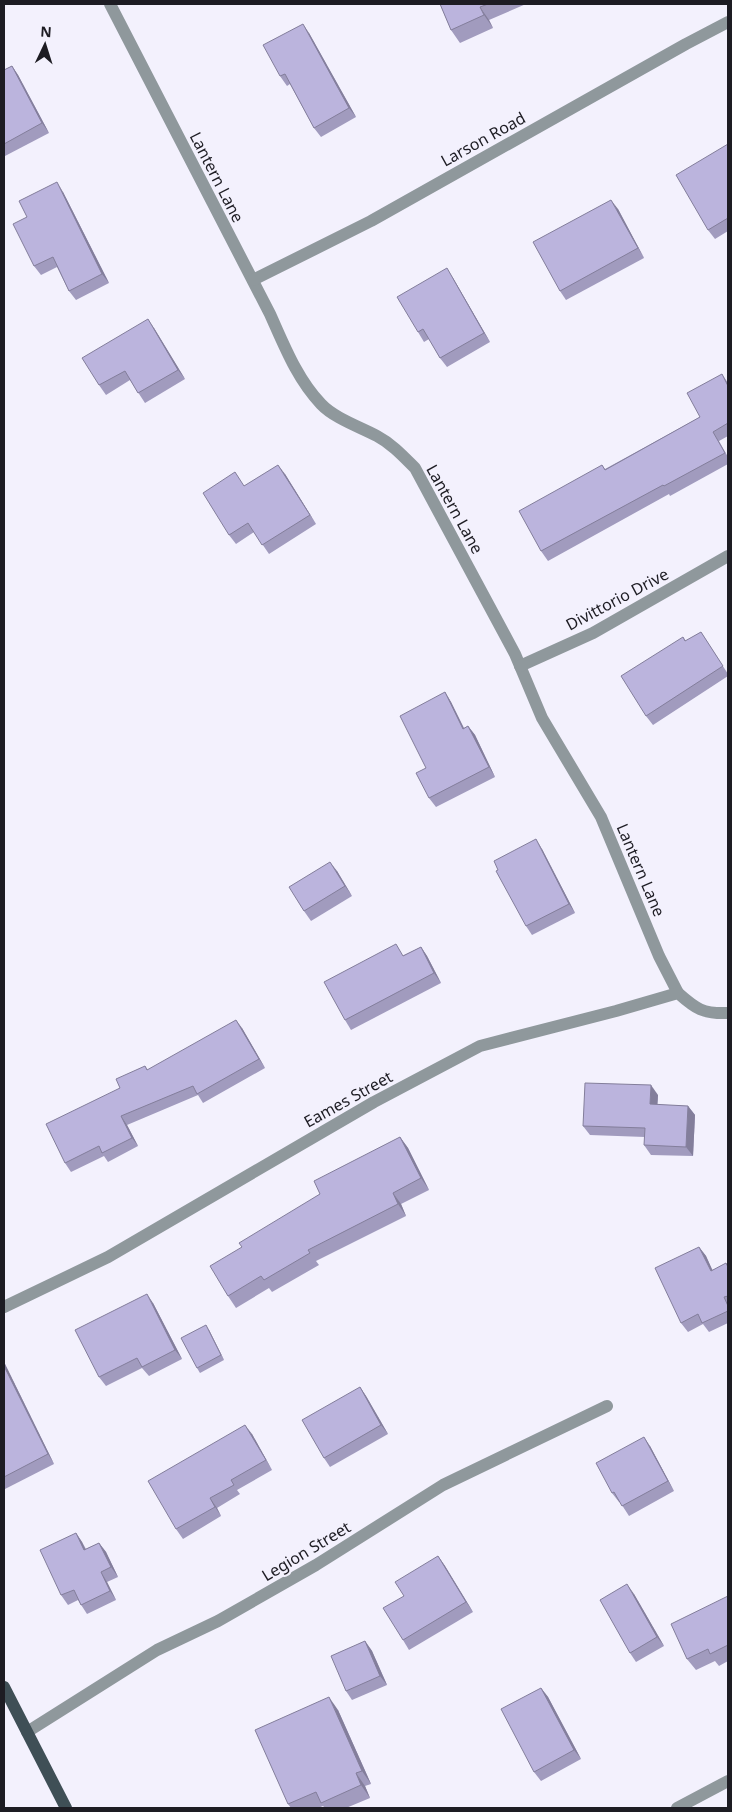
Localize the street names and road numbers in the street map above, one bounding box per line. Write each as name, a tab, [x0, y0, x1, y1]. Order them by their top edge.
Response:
street label: Larson Road	[437, 107, 529, 171]
street label: Lantern Lane	[185, 128, 249, 226]
street label: Lantern Lane	[421, 460, 489, 558]
street label: Divittorio Drive	[562, 563, 672, 635]
street label: Lantern Lane	[612, 820, 670, 920]
street label: Eames Street	[300, 1065, 397, 1132]
street label: Legion Street	[258, 1516, 355, 1586]

